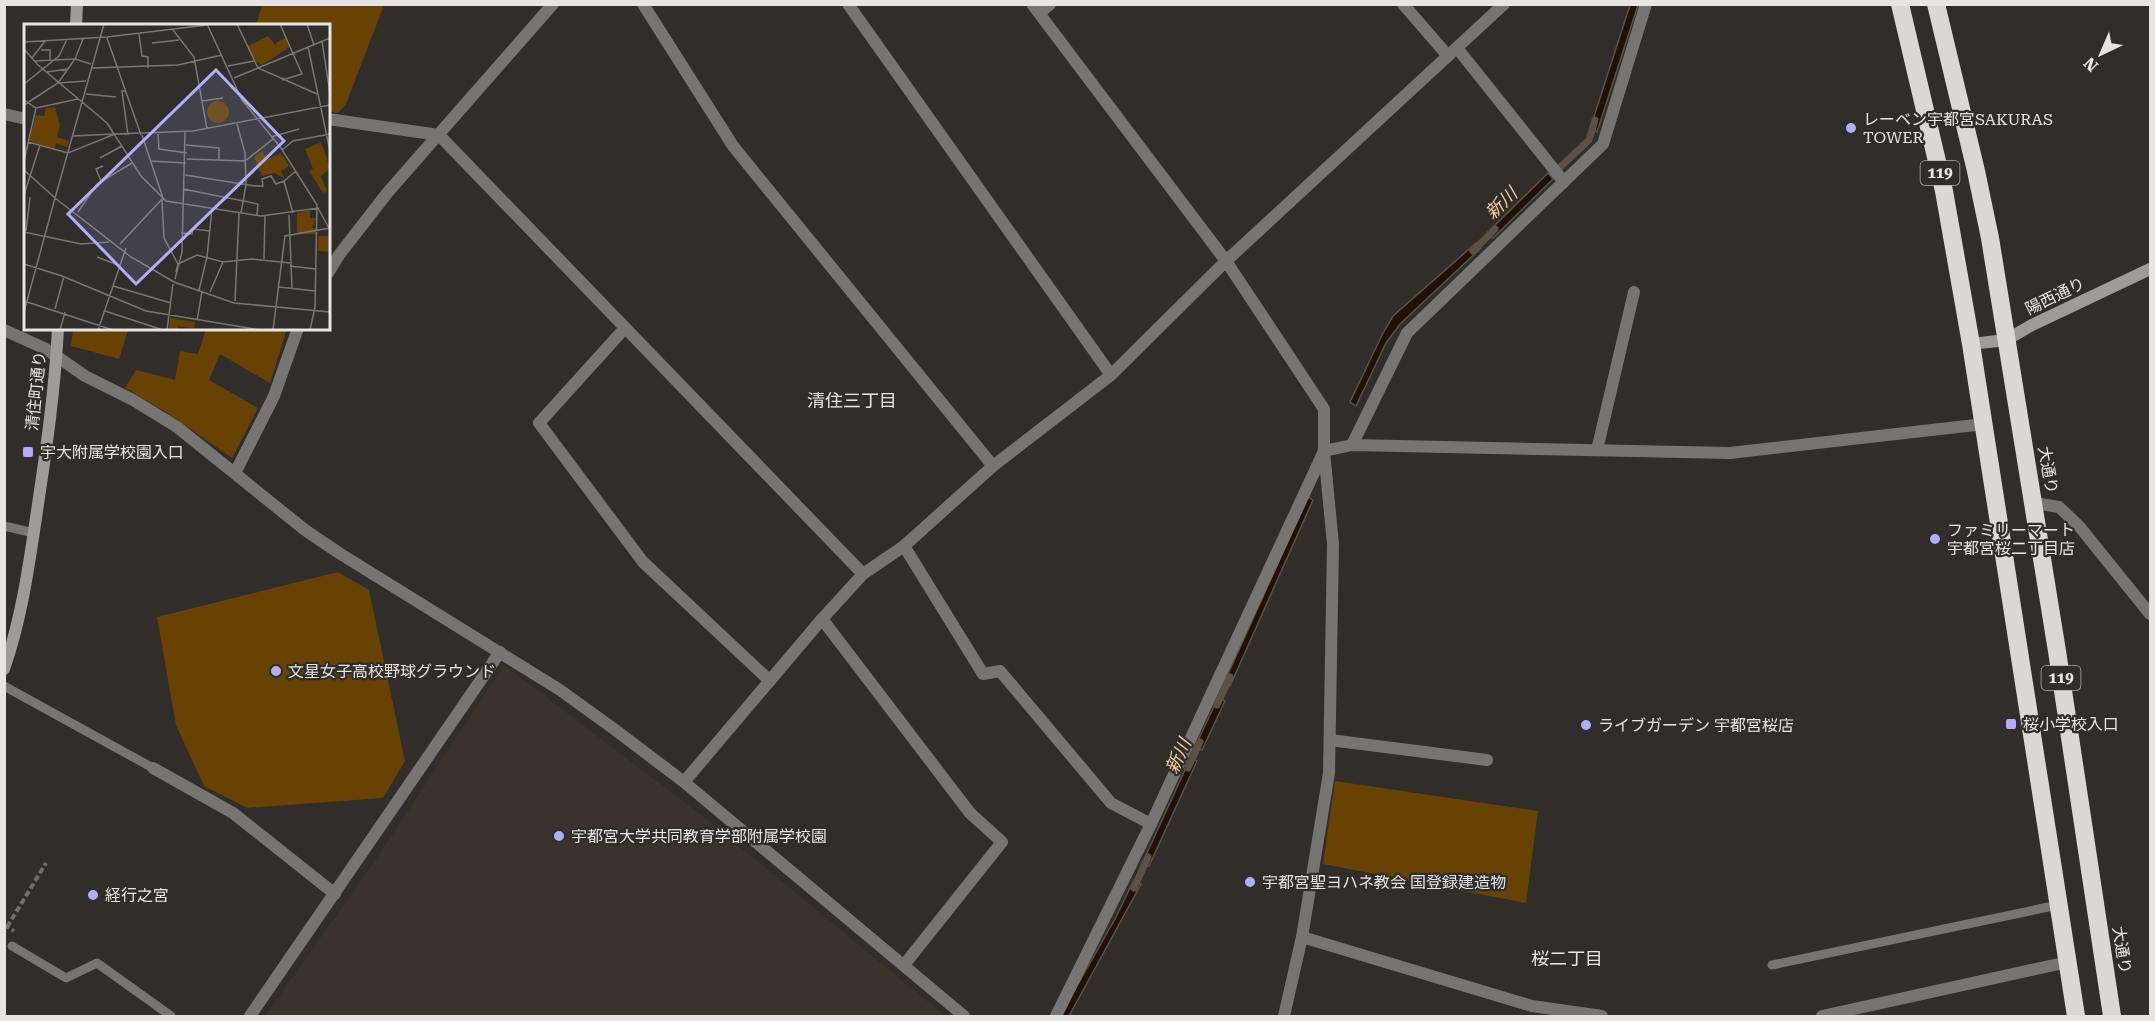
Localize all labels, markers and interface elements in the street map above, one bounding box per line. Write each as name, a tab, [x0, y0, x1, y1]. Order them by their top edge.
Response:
inset map	[24, 24, 330, 330]
north arrow	[2071, 24, 2131, 84]
text: N	[2080, 53, 2102, 76]
place label: レーベン宇都宮SAKURAS TOWER	[1863, 110, 2053, 147]
marker: レーベン宇都宮SAKURAS TOWER	[1844, 121, 1858, 135]
road number: 119	[1920, 161, 1960, 185]
water label: 新川	[1481, 182, 1523, 223]
street label: 陽西通り	[2022, 273, 2088, 319]
street label: 清住町通り	[22, 350, 50, 432]
district label: 清住三丁目	[807, 390, 897, 411]
place label: 宇大附属学校園入口	[40, 443, 184, 462]
marker: 宇大附属学校園入口	[21, 445, 35, 459]
street label: 大通り	[2034, 445, 2062, 495]
place label: ファミリーマート 宇都宮桜二丁目店	[1947, 521, 2075, 558]
marker: ファミリーマート 宇都宮桜二丁目店	[1928, 532, 1942, 546]
place label: 文星女子高校野球グラウンド	[288, 662, 496, 681]
marker: 文星女子高校野球グラウンド	[269, 664, 283, 678]
road number: 119	[2042, 666, 2080, 690]
place label: 桜小学校入口	[2023, 715, 2119, 734]
place label: ライブガーデン 宇都宮桜店	[1598, 716, 1794, 735]
marker: 桜小学校入口	[2004, 717, 2018, 731]
marker: ライブガーデン 宇都宮桜店	[1579, 718, 1593, 732]
water label: 新川	[1161, 733, 1196, 777]
place label: 宇都宮大学共同教育学部附属学校園	[571, 827, 827, 846]
marker: 宇都宮大学共同教育学部附属学校園	[552, 829, 566, 843]
place label: 宇都宮聖ヨハネ教会 国登録建造物	[1262, 873, 1506, 892]
marker: 宇都宮聖ヨハネ教会 国登録建造物	[1243, 875, 1257, 889]
place label: 経行之宮	[105, 886, 169, 905]
marker: 経行之宮	[86, 888, 100, 902]
street label: 大通り	[2109, 925, 2135, 975]
district label: 桜二丁目	[1531, 948, 1603, 969]

